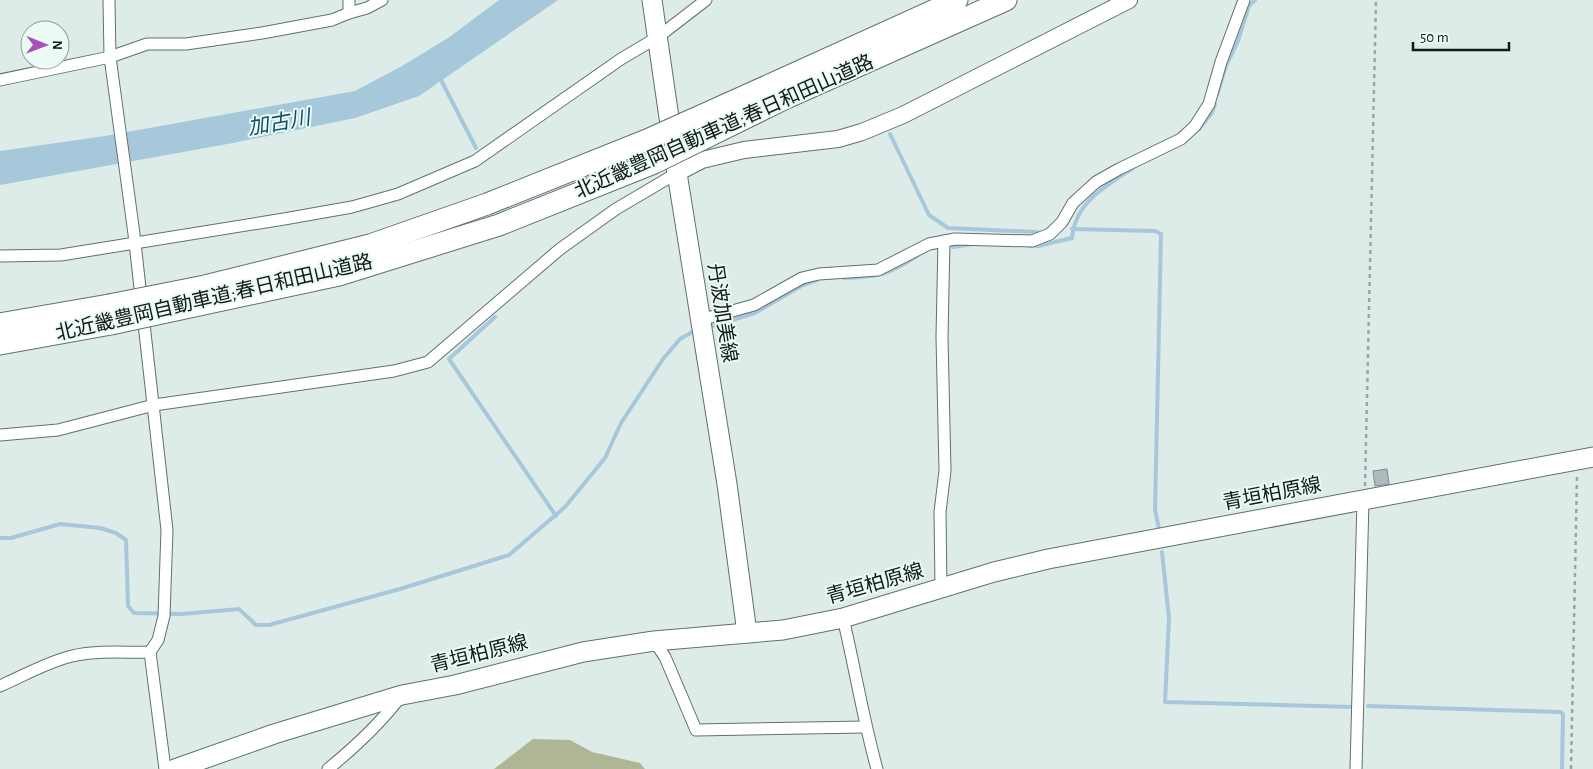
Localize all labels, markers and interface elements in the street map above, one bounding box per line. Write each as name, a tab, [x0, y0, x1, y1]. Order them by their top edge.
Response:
north arrow	[20, 20, 70, 70]
scale bar	[1413, 20, 1509, 52]
text: 50 m	[1420, 30, 1449, 45]
text: N	[50, 40, 64, 50]
street label: 北近畿豊岡自動車道;春日和田山道路	[571, 51, 876, 202]
water label: 加古川	[246, 106, 314, 139]
street label: 北近畿豊岡自動車道;春日和田山道路	[53, 251, 374, 344]
street label: 丹波加美線	[704, 262, 742, 364]
street label: 青垣柏原線	[1221, 473, 1323, 513]
street label: 青垣柏原線	[824, 559, 926, 607]
street label: 青垣柏原線	[428, 630, 530, 676]

